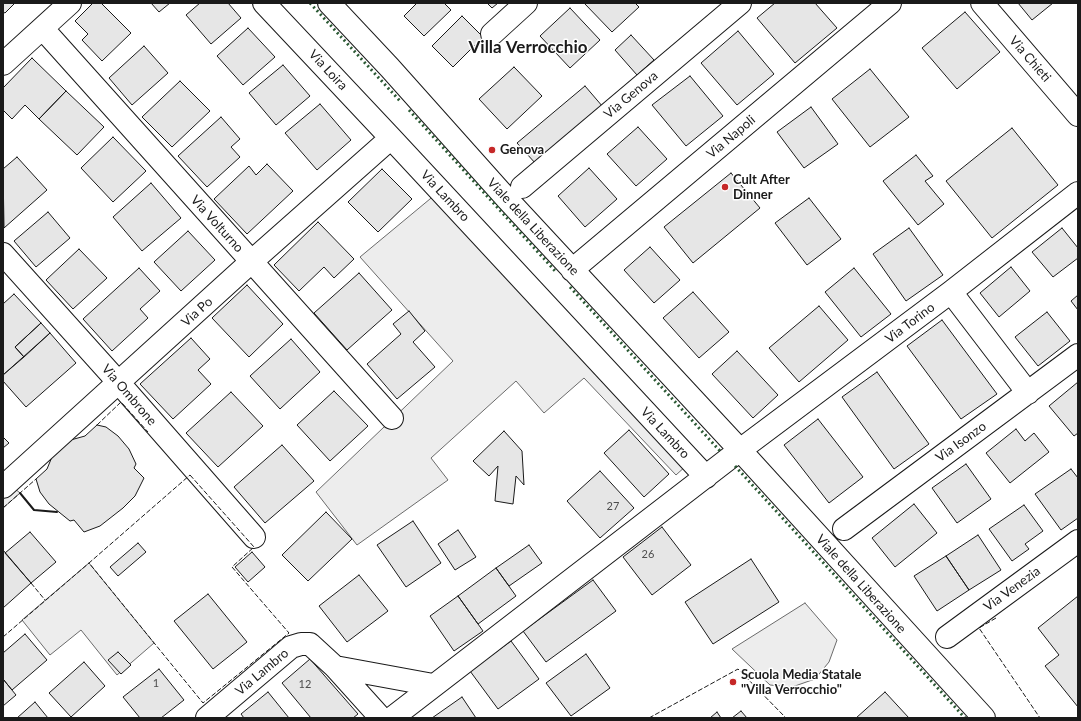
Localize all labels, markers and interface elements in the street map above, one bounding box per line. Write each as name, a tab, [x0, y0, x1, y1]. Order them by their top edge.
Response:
street label: Via Chieti	[1006, 33, 1054, 85]
district label: Villa Verrocchio	[469, 38, 587, 58]
street label: Via Loira	[305, 47, 351, 93]
street label: Via Genova	[601, 68, 661, 122]
street label: Via Napoli	[703, 112, 759, 162]
place label: Genova	[500, 142, 544, 158]
marker: Genova	[487, 145, 497, 155]
street label: Via Lambro	[417, 167, 473, 225]
place label: Cult After Dinner	[733, 172, 790, 203]
street label: Viale della Liberazione	[484, 175, 582, 279]
marker: Cult After Dinner	[720, 182, 730, 192]
street label: Via Volturno	[187, 192, 247, 256]
street label: Via Po	[178, 294, 216, 330]
street label: Via Torino	[882, 299, 938, 347]
street label: Via Ombrone	[98, 361, 160, 429]
street label: Via Lambro	[637, 404, 693, 462]
street label: Via Isonzo	[933, 418, 989, 466]
house number: 27	[607, 499, 619, 513]
street label: Viale della Liberazione	[813, 532, 909, 636]
house number: 26	[642, 547, 654, 561]
street label: Via Venezia	[981, 563, 1043, 615]
street label: Via Lambro	[232, 645, 292, 699]
place label: Scuola Media Statale "Villa Verrocchio"	[741, 667, 861, 698]
house number: 1	[153, 676, 159, 690]
house number: 12	[299, 677, 311, 691]
marker: Scuola Media Statale "Villa Verrocchio"	[728, 677, 738, 687]

